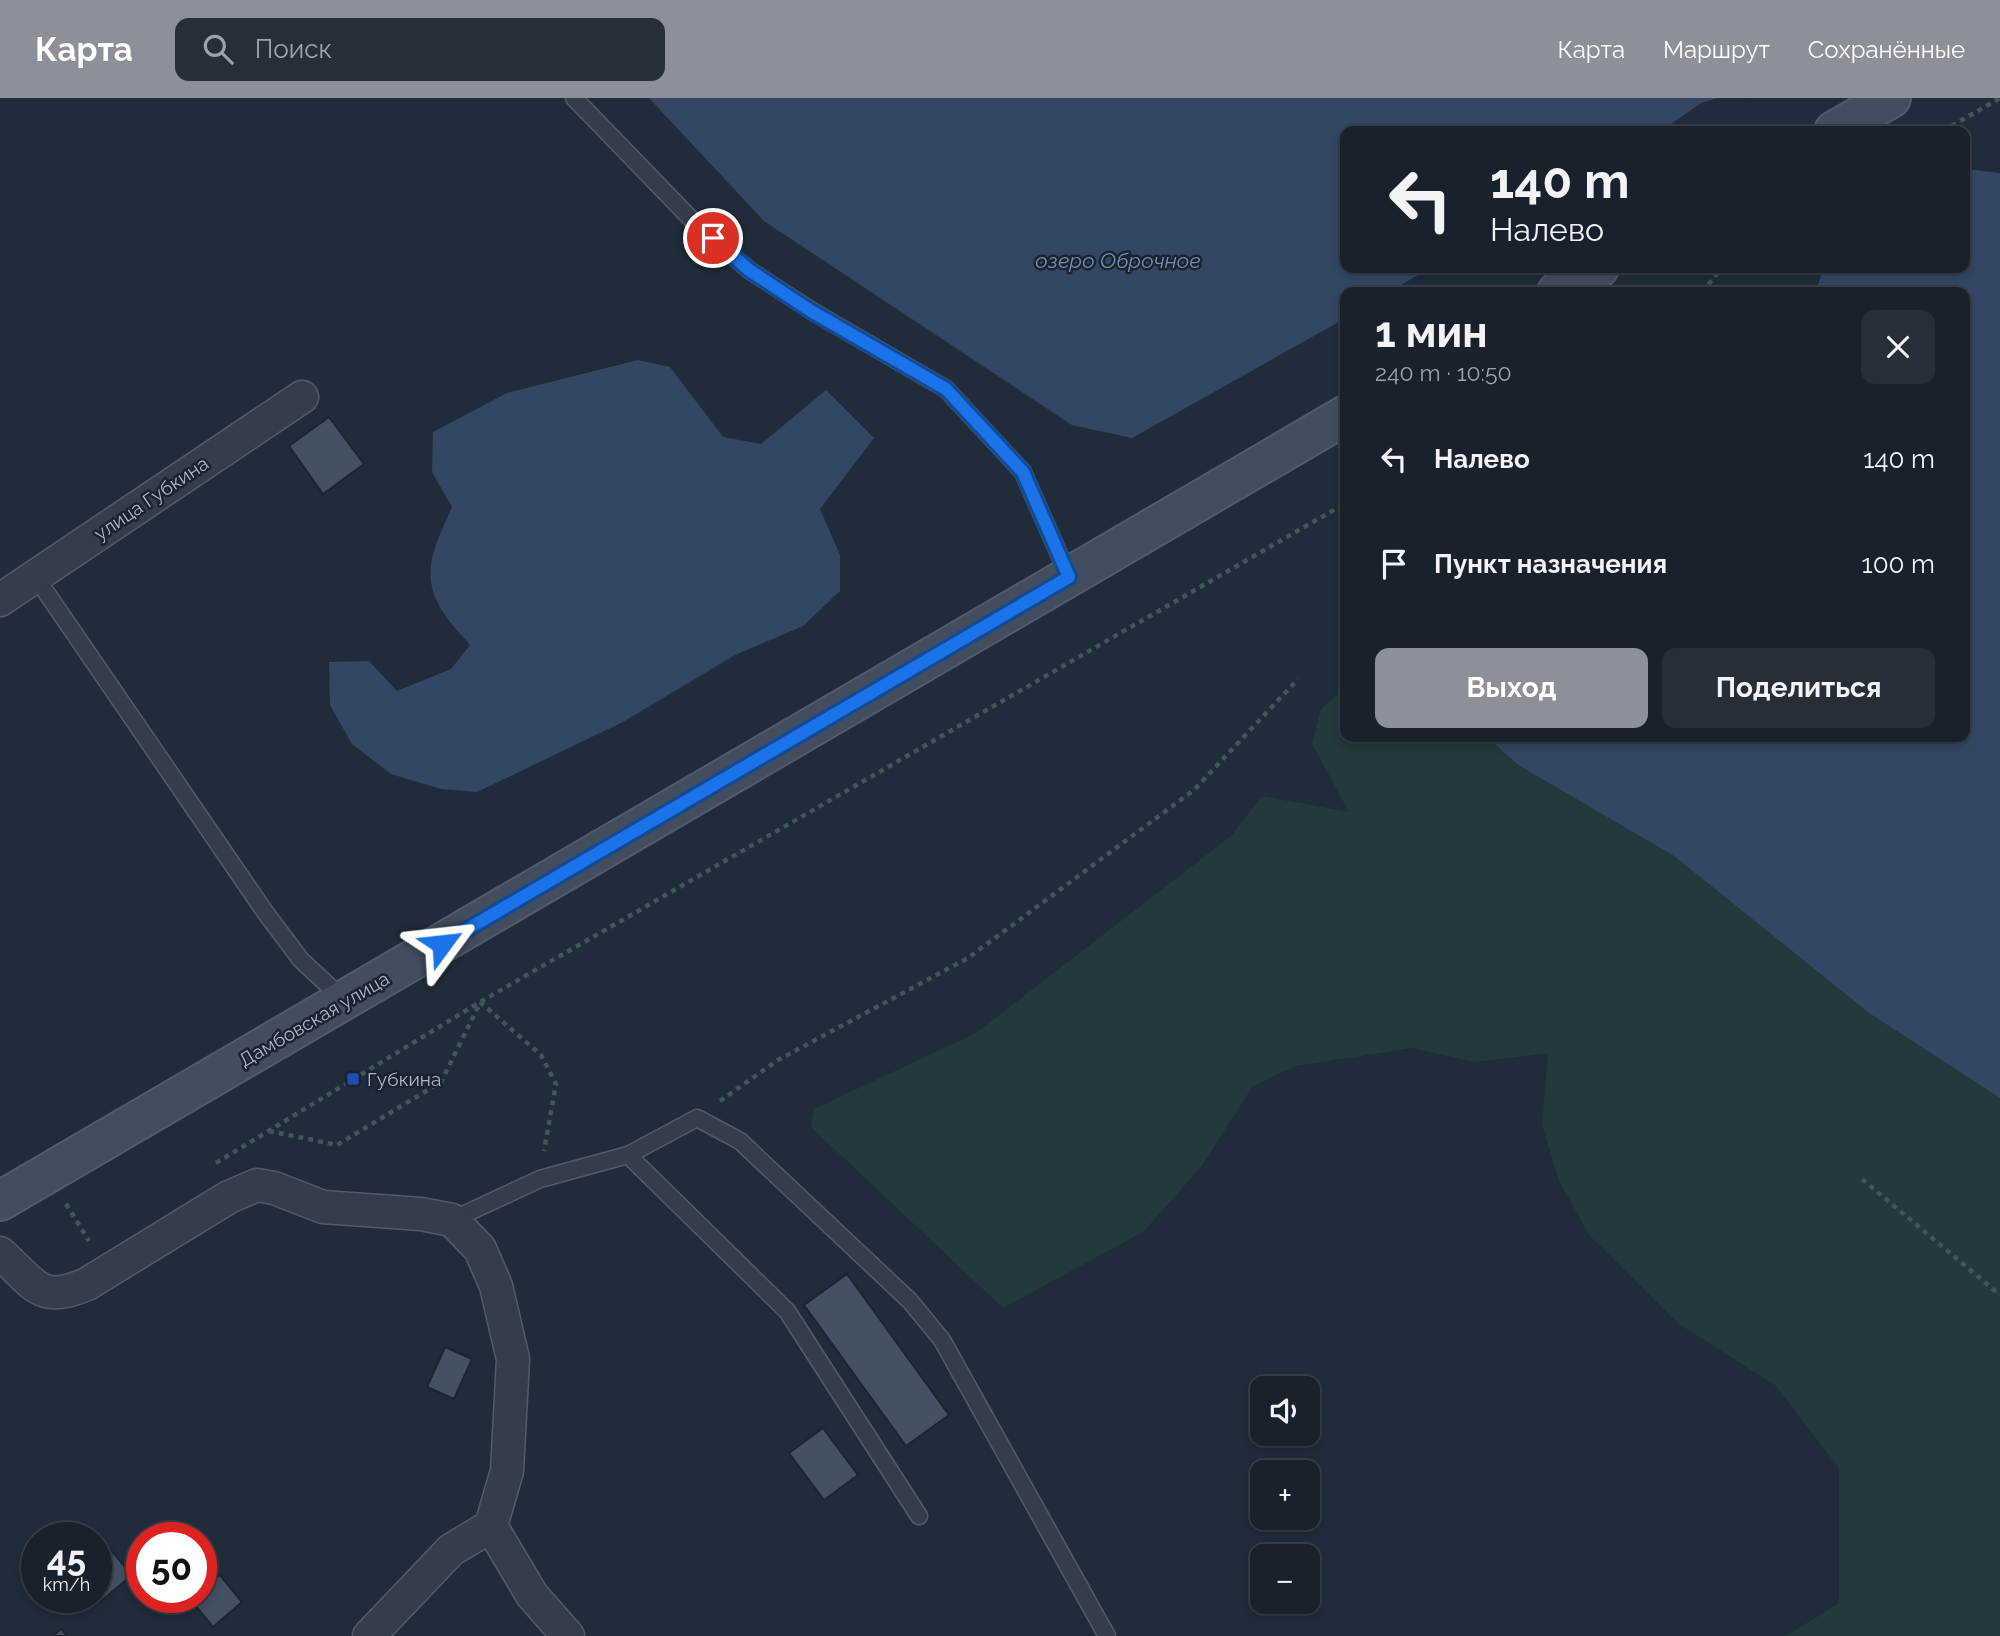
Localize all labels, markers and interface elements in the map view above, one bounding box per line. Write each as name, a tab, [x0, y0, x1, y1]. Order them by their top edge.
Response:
search box	[175, 18, 665, 81]
text: Карта	[35, 30, 133, 69]
icon: search	[199, 30, 237, 68]
text: Поиск	[255, 34, 332, 64]
text: Карта	[1557, 35, 1625, 64]
text: Маршрут	[1663, 35, 1770, 64]
text: Сохранённые	[1808, 35, 1965, 64]
text: 140 m	[1490, 152, 1630, 209]
icon: left	[1375, 154, 1466, 245]
pin	[683, 208, 743, 268]
text: Налево	[1490, 211, 1604, 248]
icon: arrive	[694, 219, 732, 257]
water label: озеро Оброчное	[1035, 248, 1201, 273]
text: 1 мин	[1375, 308, 1488, 357]
button: close	[1861, 310, 1935, 384]
text: 240 m · 10:50	[1375, 359, 1512, 386]
icon: left	[1375, 440, 1413, 478]
text: Налево	[1434, 444, 1530, 474]
text: 140 m	[1863, 444, 1935, 474]
street label: улица Губкина	[90, 452, 212, 544]
icon: arrive	[1375, 545, 1413, 583]
text: Пункт назначения	[1434, 549, 1667, 579]
text: 100 m	[1862, 549, 1935, 579]
button: Выход	[1375, 648, 1648, 728]
button: Поделиться	[1662, 648, 1935, 728]
position arrow	[405, 907, 479, 981]
street label: Дамбовская улица	[235, 967, 393, 1071]
place label: Губкина	[367, 1068, 441, 1090]
marker: Губкина	[345, 1071, 361, 1087]
map controls	[1250, 1376, 1320, 1614]
button: sound	[1250, 1376, 1320, 1446]
button: +	[1250, 1460, 1320, 1530]
speed limit sign: 50	[126, 1522, 217, 1613]
text: 45	[47, 1538, 86, 1579]
button: −	[1250, 1544, 1320, 1614]
text: km/h	[43, 1574, 90, 1595]

